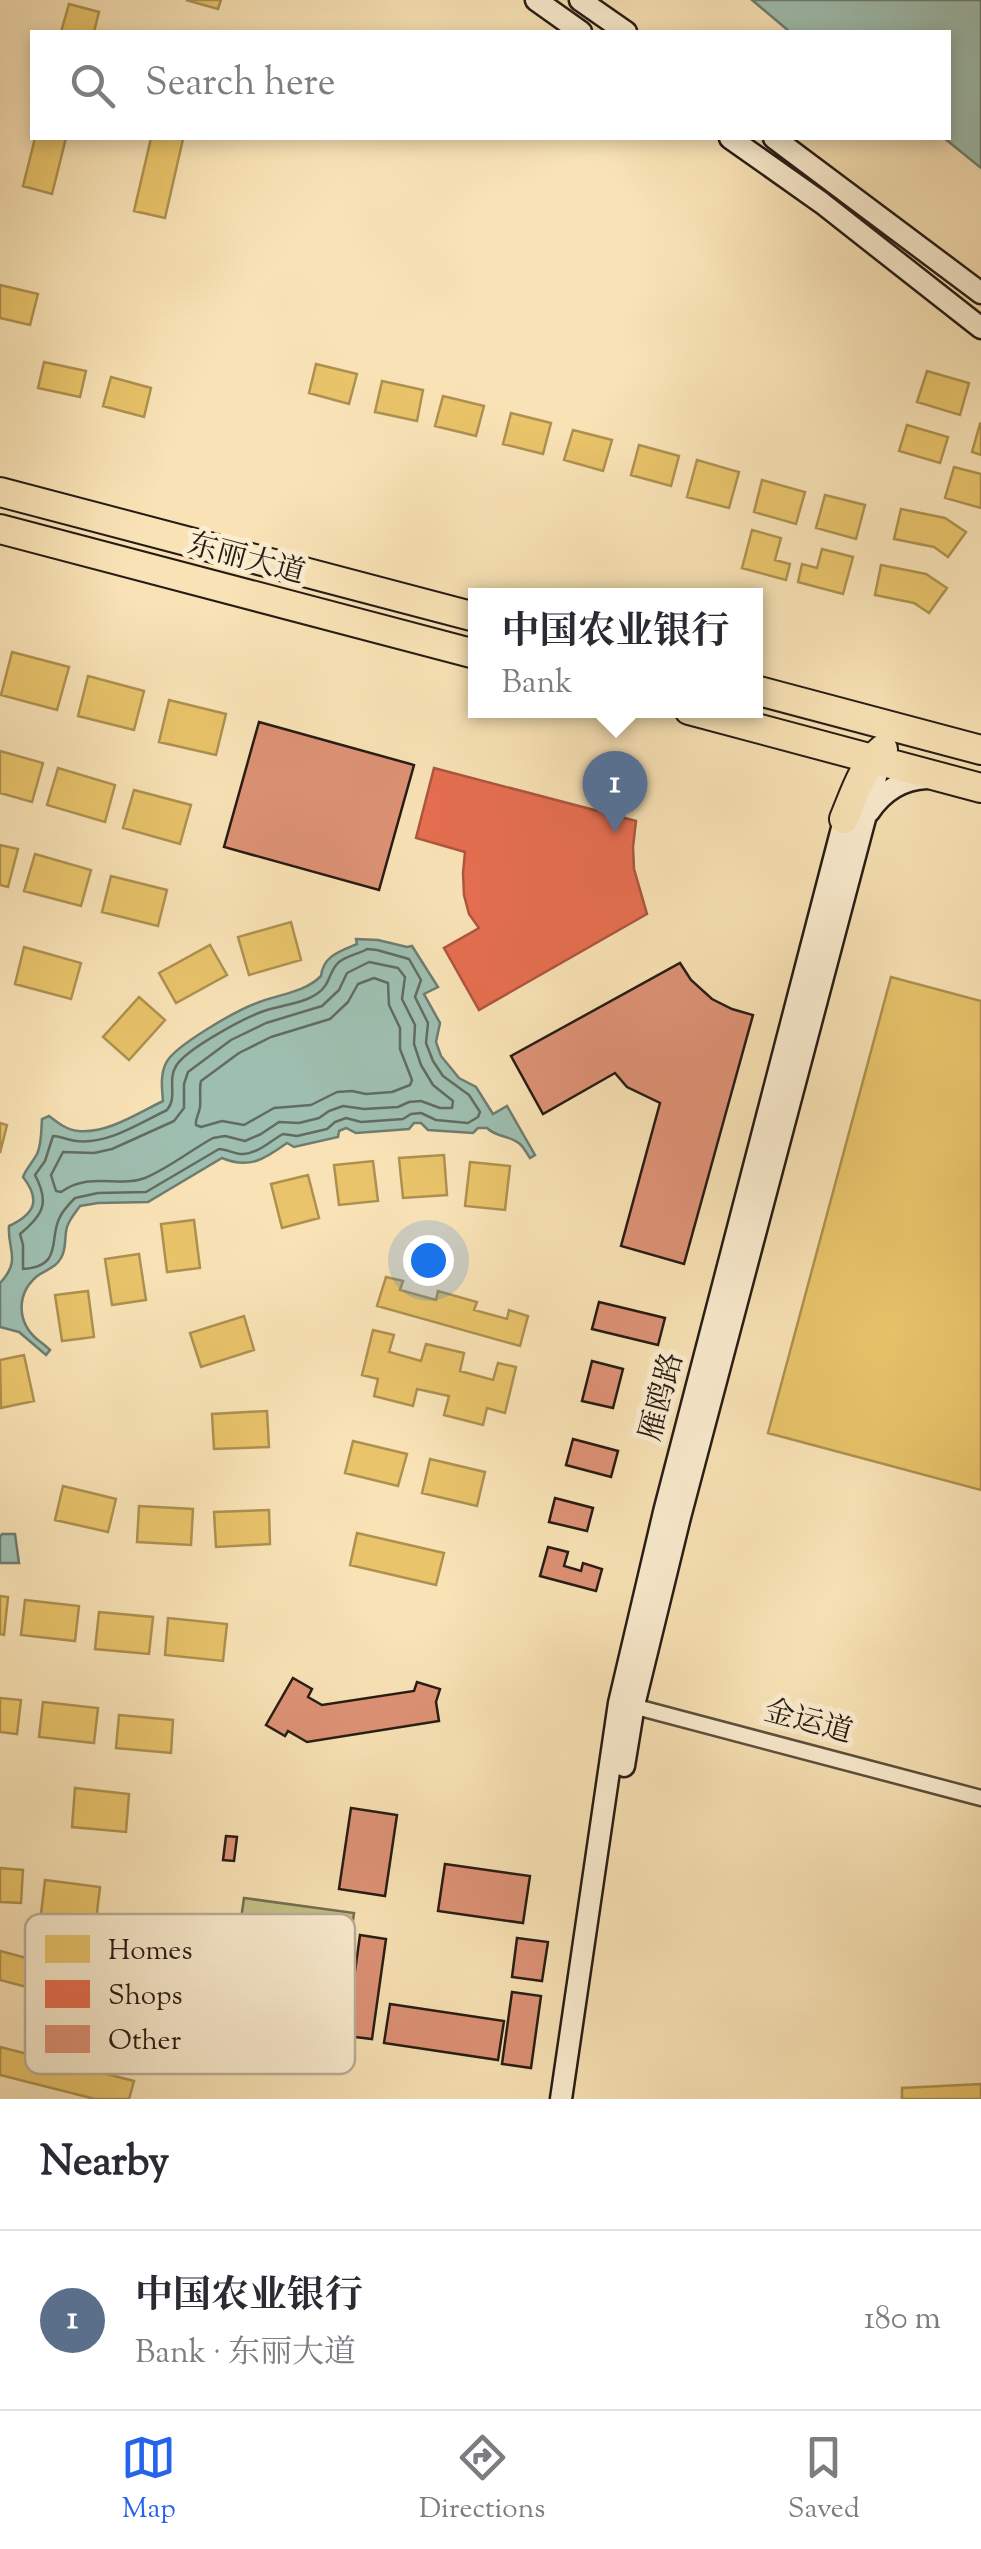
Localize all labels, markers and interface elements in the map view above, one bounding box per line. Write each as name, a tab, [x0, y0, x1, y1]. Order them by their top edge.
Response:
search box	[30, 30, 951, 140]
icon: search	[65, 58, 120, 113]
text: Search here	[145, 58, 336, 112]
street label: 东丽大道	[182, 524, 310, 596]
popup	[468, 588, 763, 718]
text: 中国农业银行	[501, 607, 730, 661]
text: Bank	[501, 661, 573, 707]
pin: 1	[582, 750, 648, 833]
your location	[403, 1235, 454, 1286]
street label: 雁鸥路	[631, 1348, 695, 1446]
street label: 金运道	[759, 1691, 857, 1755]
legend	[25, 1914, 355, 2074]
text: Homes	[108, 1932, 192, 1972]
text: Shops	[108, 1977, 182, 2017]
text: Other	[108, 2022, 182, 2062]
text: Nearby	[40, 2134, 169, 2194]
text: 中国农业银行	[135, 2271, 363, 2325]
text: 1	[67, 2297, 78, 2343]
text: 180 m	[864, 2297, 941, 2343]
text: Bank · 东丽大道	[135, 2331, 356, 2377]
tab: Map	[121, 2430, 176, 2530]
tab: Directions	[419, 2430, 545, 2530]
tab: Saved	[788, 2430, 860, 2530]

